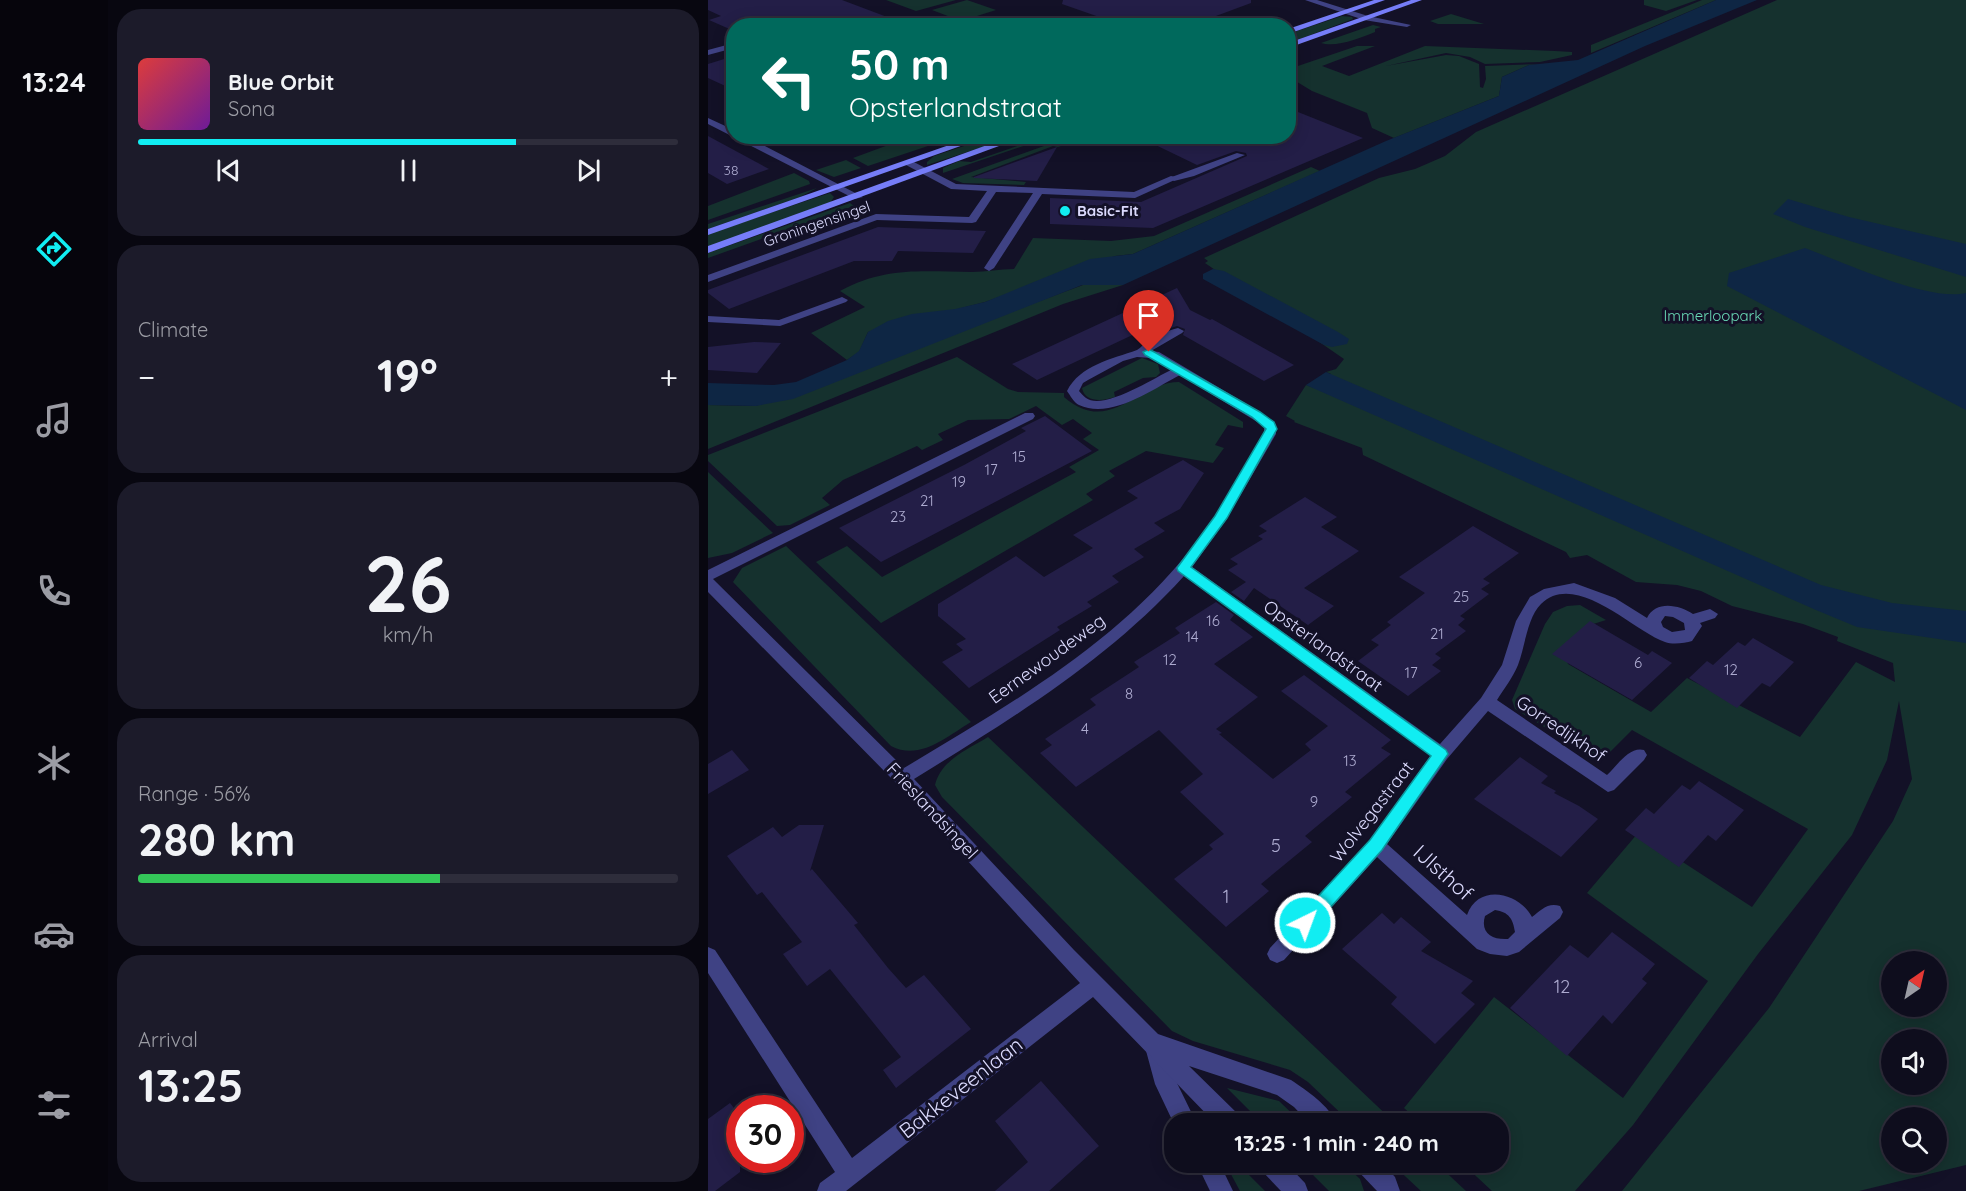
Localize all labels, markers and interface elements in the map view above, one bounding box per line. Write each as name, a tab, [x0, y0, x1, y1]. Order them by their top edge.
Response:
text: 50 m	[849, 38, 949, 91]
icon: left	[750, 42, 828, 120]
text: 13:24	[22, 65, 86, 99]
text: Blue Orbit	[228, 68, 334, 96]
text: Opsterlandstraat	[849, 90, 1062, 124]
text: Sona	[228, 96, 275, 121]
icon: previous	[212, 154, 245, 187]
icon: pause	[392, 154, 425, 187]
icon: next	[572, 154, 605, 187]
house number: 38	[724, 161, 738, 179]
street label: Groningensingel	[761, 196, 873, 251]
place label: Basic-Fit	[1077, 201, 1139, 220]
marker: Basic-Fit	[1058, 204, 1072, 218]
icon: directions	[33, 228, 75, 270]
pin	[1123, 290, 1174, 352]
icon: arrive	[1132, 299, 1165, 332]
park label: Immerloopark	[1664, 306, 1762, 325]
text: Climate	[138, 317, 208, 342]
text: 19°	[377, 347, 438, 403]
text: −	[138, 356, 155, 397]
text: +	[659, 356, 678, 397]
icon: music	[33, 399, 75, 441]
house number: 15	[1012, 447, 1026, 466]
house number: 17	[984, 460, 998, 479]
house number: 19	[952, 472, 966, 491]
house number: 21	[920, 491, 934, 510]
house number: 23	[890, 507, 906, 526]
text: 26	[364, 534, 452, 632]
icon: phone	[33, 570, 75, 612]
house number: 25	[1453, 587, 1469, 606]
street label: Opsterlandstraat	[1259, 595, 1387, 697]
street label: Eernewoudeweg	[984, 609, 1109, 709]
house number: 16	[1206, 611, 1220, 630]
text: km/h	[383, 622, 433, 647]
house number: 21	[1430, 624, 1444, 643]
house number: 14	[1185, 627, 1199, 646]
house number: 12	[1163, 650, 1177, 669]
house number: 6	[1634, 653, 1642, 672]
house number: 12	[1724, 660, 1738, 679]
house number: 17	[1404, 663, 1418, 682]
house number: 8	[1125, 684, 1133, 703]
street label: Gorredijkhof	[1512, 690, 1611, 767]
house number: 4	[1081, 719, 1089, 738]
icon: climate	[33, 742, 75, 784]
house number: 13	[1343, 751, 1357, 770]
street label: Wolvegastraat	[1325, 756, 1418, 867]
street label: Frieslandsingel	[882, 758, 983, 864]
text: Range · 56%	[138, 781, 251, 806]
house number: 9	[1310, 792, 1318, 811]
text: 280 km	[138, 811, 296, 867]
house number: 5	[1271, 834, 1281, 857]
street label: IJlsthof	[1409, 839, 1479, 906]
house number: 1	[1223, 885, 1229, 908]
position arrow	[1273, 891, 1337, 955]
icon: car	[33, 913, 75, 955]
north arrow	[1881, 951, 1947, 1017]
map controls	[1881, 951, 1947, 1173]
house number: 12	[1554, 975, 1570, 998]
text: Arrival	[138, 1027, 198, 1052]
button: sound	[1881, 1029, 1947, 1095]
street label: Bakkeveenlaan	[893, 1031, 1027, 1143]
text: 13:25	[138, 1057, 243, 1113]
icon: filters	[33, 1084, 75, 1126]
speed limit sign: 30	[726, 1095, 804, 1173]
button: search	[1881, 1107, 1947, 1173]
text: 13:25 · 1 min · 240 m	[1234, 1129, 1439, 1157]

